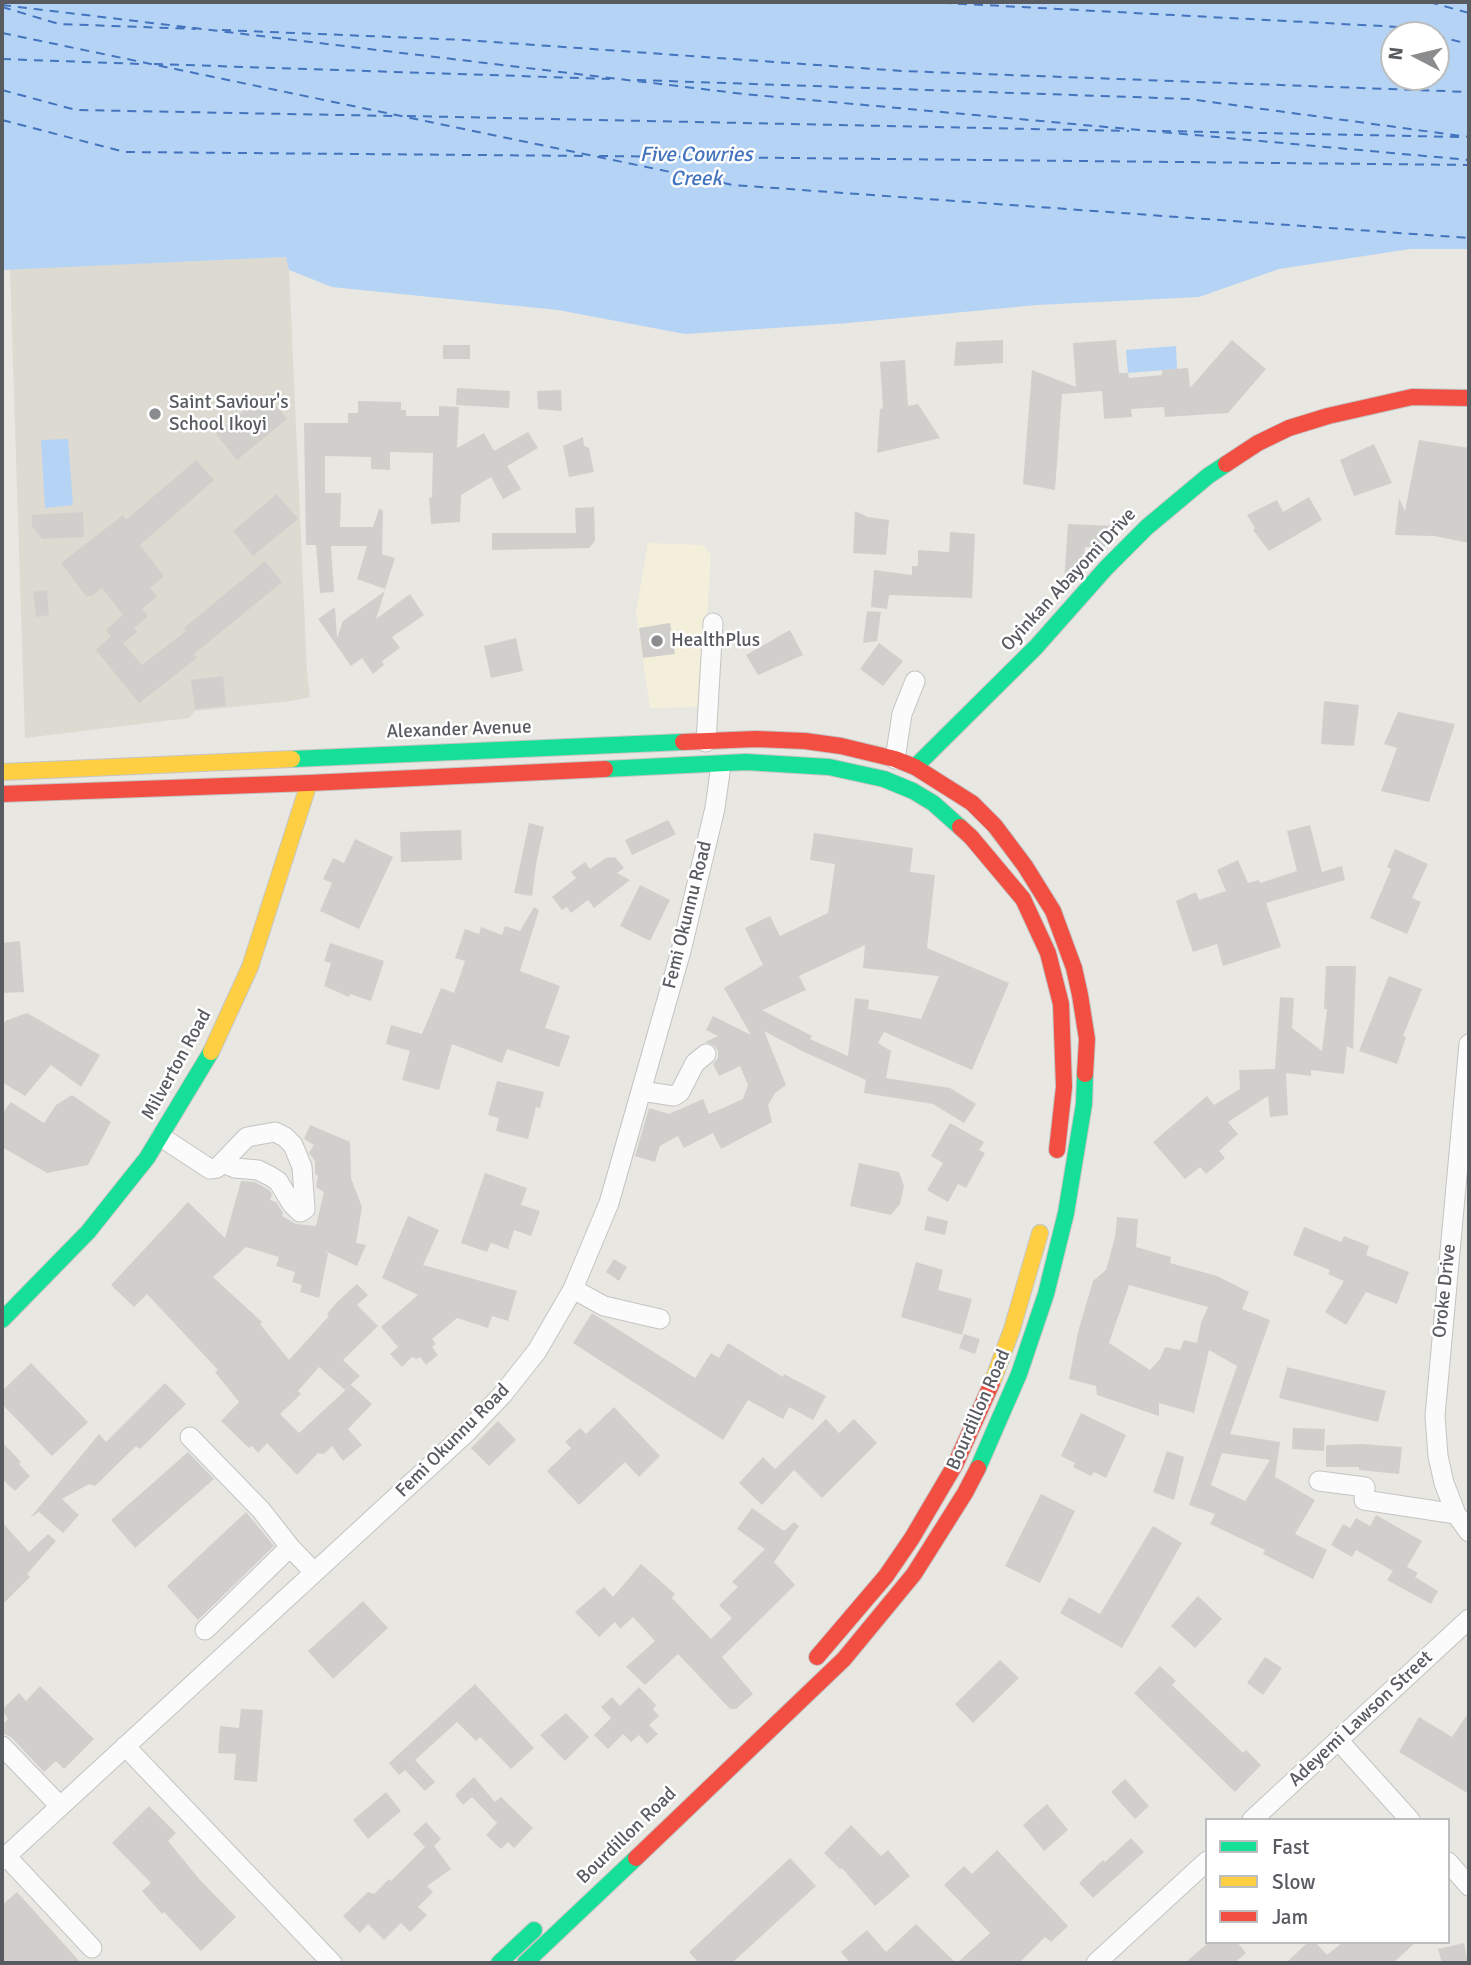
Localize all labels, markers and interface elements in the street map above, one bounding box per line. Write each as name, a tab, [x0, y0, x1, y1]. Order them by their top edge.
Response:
north arrow	[1380, 21, 1450, 91]
text: N	[1383, 46, 1409, 62]
water label: Five Cowries Creek	[640, 142, 752, 192]
place label: Saint Saviour's School Ikoyi	[169, 392, 288, 436]
marker: Saint Saviour's School Ikoyi	[147, 406, 163, 422]
street label: Oyinkan Abayomi Drive	[997, 504, 1141, 656]
place label: HealthPlus	[671, 630, 760, 652]
marker: HealthPlus	[649, 633, 665, 649]
street label: Alexander Avenue	[386, 716, 532, 744]
street label: Femi Okunnu Road	[659, 839, 717, 991]
street label: Milverton Road	[137, 1006, 217, 1124]
street label: Oroke Drive	[1429, 1243, 1461, 1339]
street label: Bourdillon Road	[942, 1346, 1016, 1474]
street label: Femi Okunnu Road	[391, 1379, 515, 1503]
street label: Adeyemi Lawson Street	[1284, 1646, 1438, 1792]
street label: Bourdillon Road	[572, 1783, 682, 1889]
legend	[1205, 1818, 1450, 1944]
text: Fast	[1272, 1834, 1309, 1860]
text: Slow	[1272, 1869, 1316, 1895]
text: Jam	[1272, 1904, 1308, 1930]

